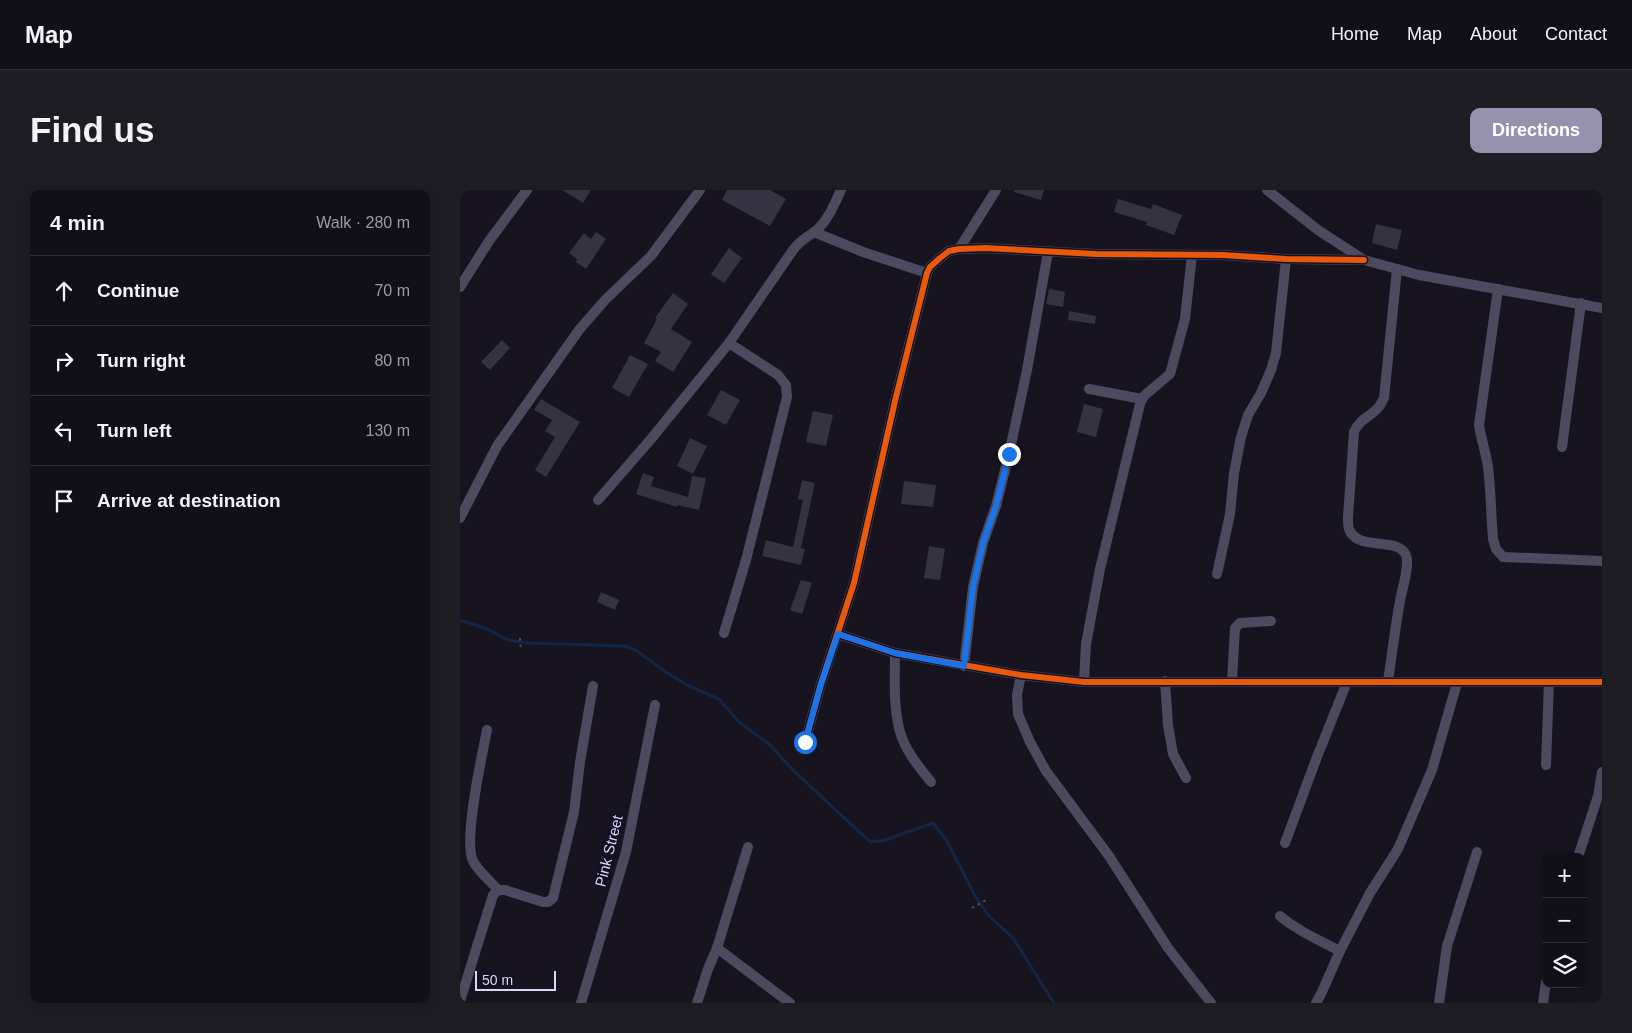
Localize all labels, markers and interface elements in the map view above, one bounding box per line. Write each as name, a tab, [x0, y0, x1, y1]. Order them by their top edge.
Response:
text: Map	[25, 21, 73, 48]
text: Home	[1331, 24, 1379, 44]
text: Map	[1407, 24, 1442, 44]
text: About	[1470, 24, 1517, 44]
text: Contact	[1545, 24, 1607, 44]
button: Directions	[1470, 108, 1602, 153]
text: Find us	[30, 110, 154, 149]
text: 4 min	[50, 211, 105, 234]
text: Walk · 280 m	[316, 214, 410, 231]
icon: ahead	[50, 277, 78, 305]
text: Continue	[97, 280, 179, 301]
text: 70 m	[374, 282, 410, 299]
icon: right	[50, 347, 78, 375]
text: Turn right	[97, 350, 185, 371]
text: 80 m	[374, 352, 410, 369]
icon: left	[50, 417, 78, 445]
text: Turn left	[97, 420, 172, 441]
text: 130 m	[366, 422, 410, 439]
route end	[998, 443, 1021, 466]
icon: arrive	[50, 487, 78, 515]
text: Arrive at destination	[97, 490, 281, 511]
route start	[794, 731, 817, 754]
street label: Pink Street	[591, 812, 626, 889]
map controls	[1542, 853, 1587, 988]
button: +	[1542, 853, 1587, 898]
button: −	[1542, 898, 1587, 943]
button: layers	[1542, 943, 1587, 988]
scale bar	[475, 968, 556, 991]
text: 50 m	[482, 972, 513, 988]

